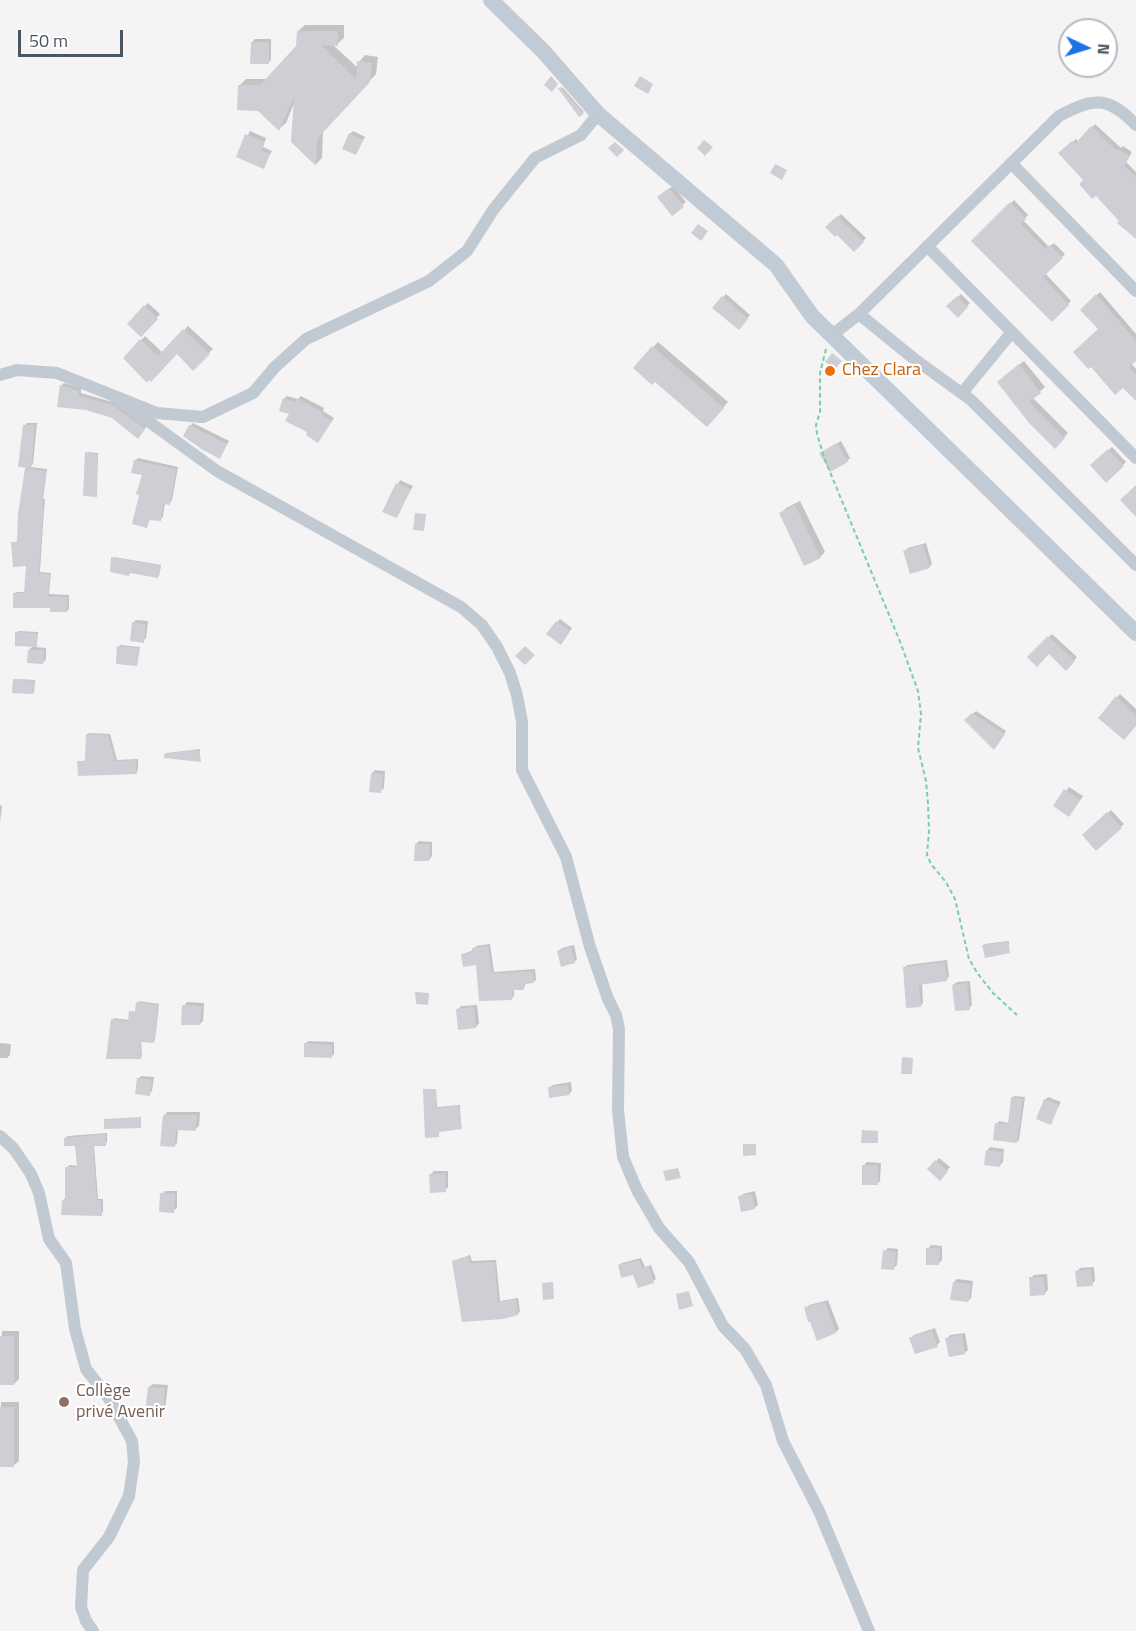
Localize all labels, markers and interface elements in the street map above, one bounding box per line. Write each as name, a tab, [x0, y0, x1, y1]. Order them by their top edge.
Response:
scale bar	[21, 18, 126, 56]
north arrow	[1058, 18, 1118, 78]
text: 50 m	[29, 27, 68, 54]
text: N	[1092, 43, 1116, 55]
place label: Chez Clara	[842, 360, 921, 382]
marker: Chez Clara	[823, 364, 837, 378]
place label: Collège privé Avenir	[76, 1381, 165, 1424]
marker: Collège privé Avenir	[57, 1395, 71, 1409]

